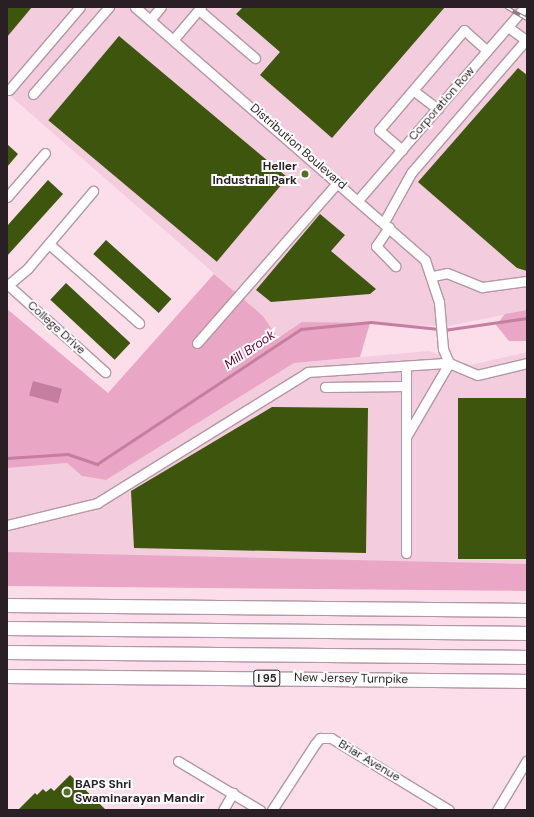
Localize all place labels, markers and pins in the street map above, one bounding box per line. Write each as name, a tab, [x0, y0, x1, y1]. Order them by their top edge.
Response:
place label: Heller Industrial Park	[213, 160, 297, 188]
marker: Heller Industrial Park	[300, 169, 310, 179]
place label: BAPS Shri Swaminarayan Mandir	[75, 778, 205, 806]
marker: BAPS Shri Swaminarayan Mandir	[62, 787, 72, 797]

